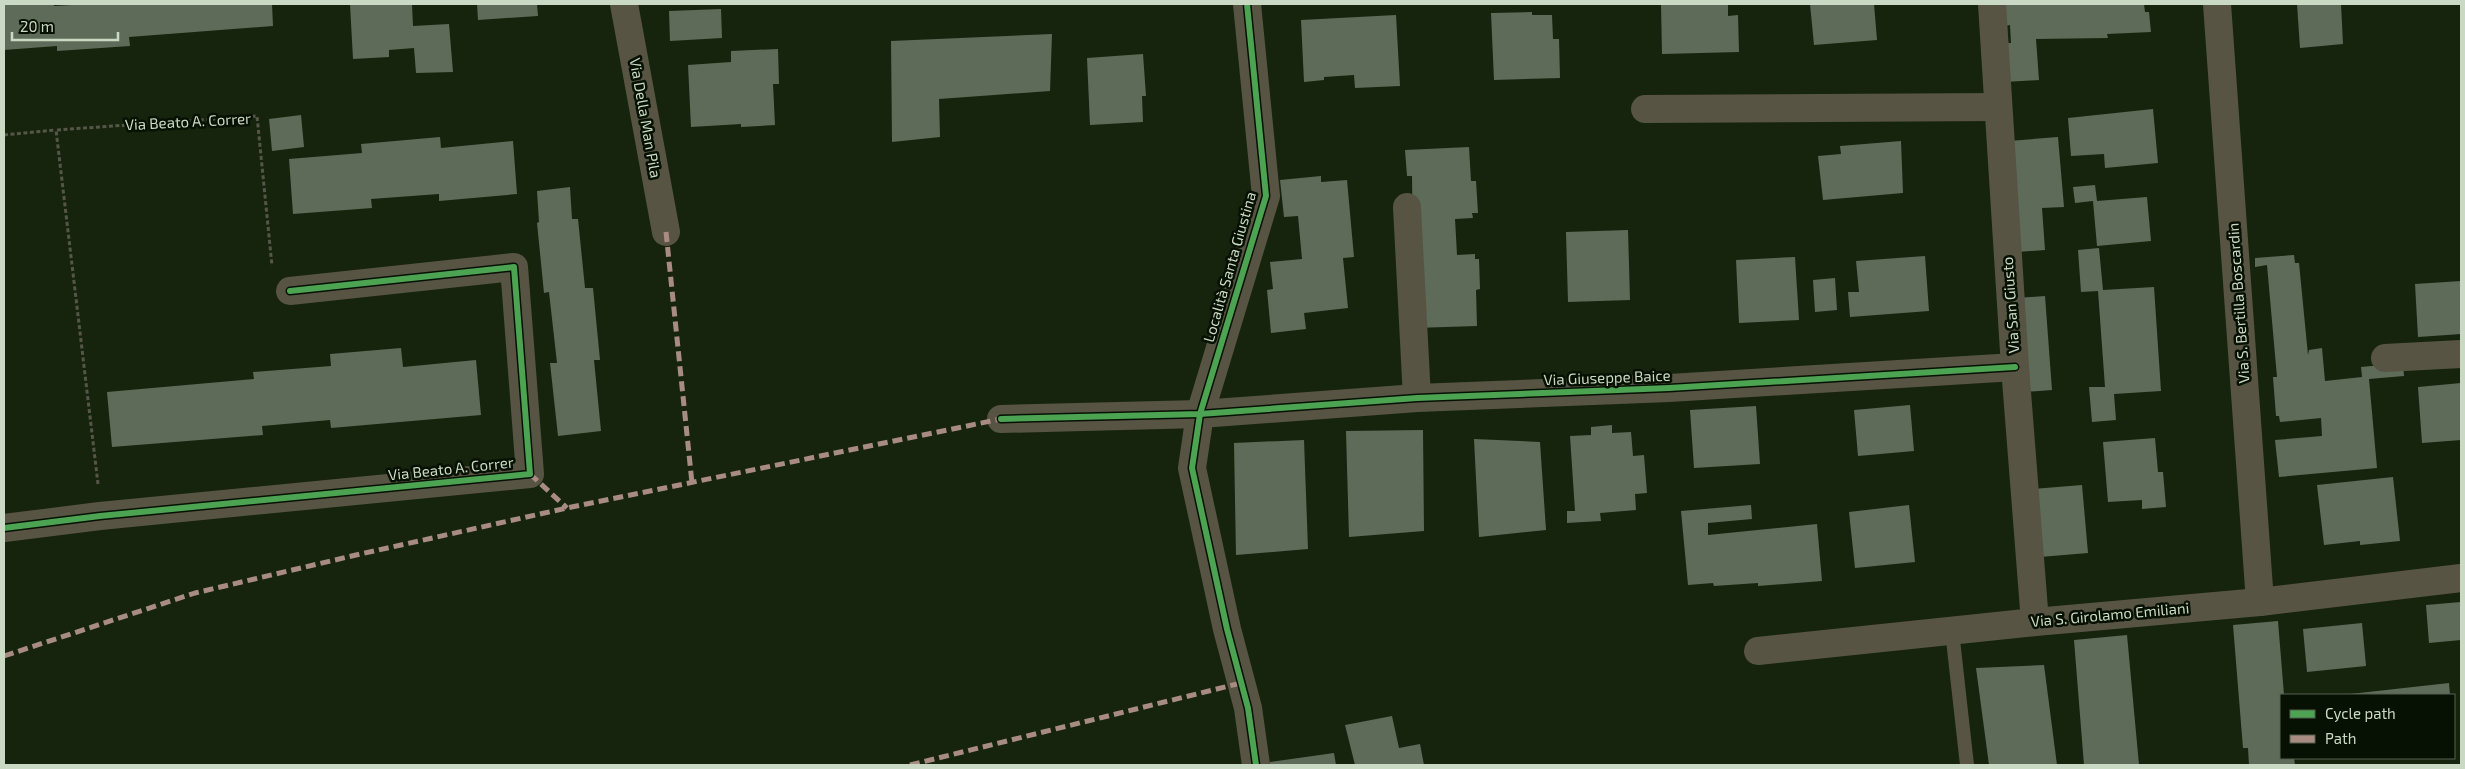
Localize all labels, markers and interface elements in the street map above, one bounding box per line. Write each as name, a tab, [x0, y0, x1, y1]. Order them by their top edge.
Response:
scale bar	[12, 10, 119, 42]
text: 20 m	[20, 17, 54, 35]
street label: Via Della Man Pila	[627, 56, 665, 179]
street label: Via Beato A. Correr	[124, 109, 252, 133]
street label: Località Santa Giustina	[1199, 189, 1259, 344]
street label: Via S. Bertilla Boscardin	[2223, 222, 2253, 384]
street label: Via San Giusto	[1998, 256, 2022, 354]
street label: Via Giuseppe Baice	[1543, 366, 1671, 388]
street label: Via Beato A. Correr	[387, 452, 515, 484]
street label: Via S. Girolamo Emiliani	[2030, 598, 2190, 630]
legend	[2280, 694, 2455, 759]
text: Cycle path	[2325, 704, 2396, 722]
text: Path	[2325, 729, 2356, 747]

